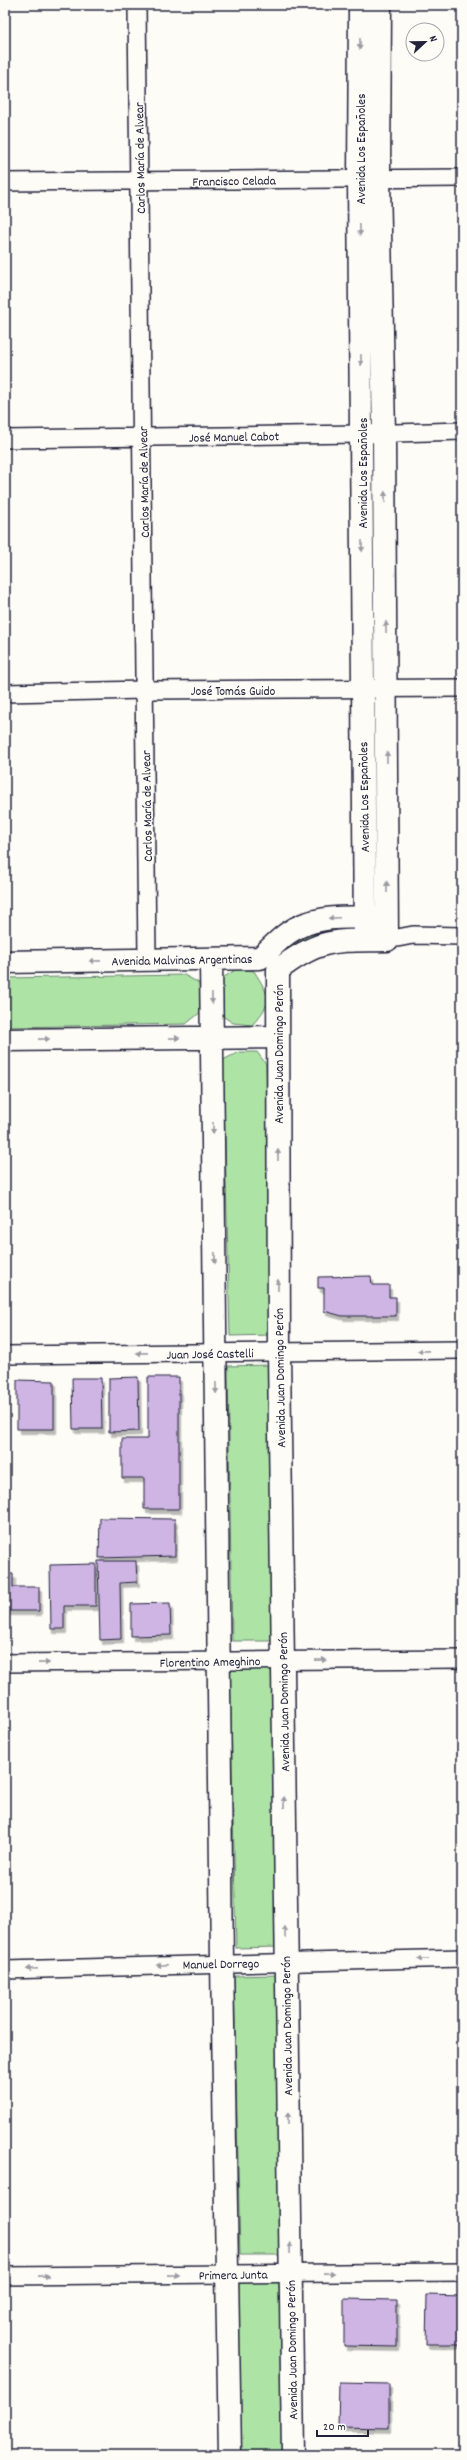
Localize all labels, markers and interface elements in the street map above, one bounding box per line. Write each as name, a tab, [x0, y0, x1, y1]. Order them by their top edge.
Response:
north arrow	[405, 22, 445, 62]
text: N	[424, 33, 441, 45]
one-way arrow	[357, 38, 363, 51]
street label: Avenida Los Españoles	[353, 94, 372, 204]
street label: Carlos María de Alvear	[131, 102, 152, 214]
street label: Francisco Celada	[192, 172, 277, 193]
one-way arrow	[357, 224, 363, 237]
one-way arrow	[358, 354, 364, 367]
street label: Avenida Los Españoles	[355, 418, 374, 528]
street label: Carlos María de Alvear	[135, 426, 156, 538]
street label: José Manuel Cabot	[189, 428, 280, 449]
one-way arrow	[382, 490, 388, 503]
one-way arrow	[359, 540, 365, 553]
one-way arrow	[383, 620, 389, 633]
street label: José Tomás Guido	[191, 683, 276, 702]
street label: Avenida Los Españoles	[355, 741, 376, 853]
street label: Carlos María de Alvear	[138, 750, 159, 862]
one-way arrow	[384, 750, 390, 763]
one-way arrow	[384, 880, 390, 893]
one-way arrow	[327, 915, 340, 921]
street label: Avenida Malvinas Argentinas	[111, 951, 253, 972]
one-way arrow	[89, 957, 101, 964]
street label: Avenida Juan Domingo Perón	[271, 984, 290, 1124]
one-way arrow	[208, 992, 215, 1004]
one-way arrow	[168, 1035, 181, 1041]
one-way arrow	[38, 1036, 51, 1042]
one-way arrow	[210, 1122, 216, 1135]
one-way arrow	[275, 1148, 281, 1161]
one-way arrow	[212, 1252, 218, 1265]
one-way arrow	[275, 1278, 281, 1291]
street label: Avenida Juan Domingo Perón	[271, 1308, 292, 1448]
street label: Juan José Castelli	[166, 1345, 254, 1366]
one-way arrow	[416, 1348, 429, 1354]
one-way arrow	[135, 1350, 148, 1356]
one-way arrow	[213, 1382, 220, 1394]
street label: Avenida Juan Domingo Perón	[275, 1632, 296, 1772]
street label: Florentino Ameghino	[160, 1653, 261, 1674]
one-way arrow	[315, 1657, 328, 1663]
one-way arrow	[38, 1660, 51, 1666]
one-way arrow	[281, 1795, 287, 1808]
one-way arrow	[282, 1925, 288, 1938]
street label: Manuel Dorrego	[183, 1955, 260, 1976]
street label: Avenida Juan Domingo Perón	[278, 1956, 299, 2096]
one-way arrow	[416, 1956, 429, 1962]
one-way arrow	[155, 1962, 168, 1968]
one-way arrow	[25, 1966, 38, 1972]
one-way arrow	[285, 2111, 291, 2124]
one-way arrow	[287, 2241, 293, 2254]
street label: Primera Junta	[198, 2266, 269, 2287]
one-way arrow	[323, 2270, 336, 2276]
one-way arrow	[168, 2271, 180, 2278]
one-way arrow	[38, 2273, 51, 2279]
street label: Avenida Juan Domingo Perón	[283, 2280, 304, 2420]
scale bar	[317, 2412, 368, 2438]
text: 20 m	[323, 2419, 346, 2436]

